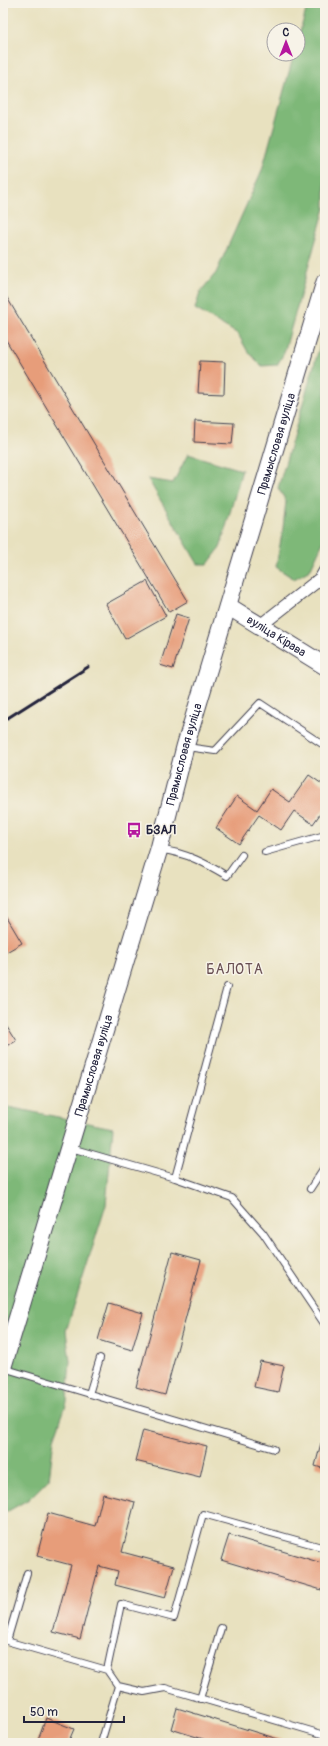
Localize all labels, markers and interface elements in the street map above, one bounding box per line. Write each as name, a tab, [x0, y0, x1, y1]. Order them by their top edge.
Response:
north arrow	[266, 22, 306, 62]
text: С	[283, 26, 290, 39]
street label: Прамысловая вуліца	[254, 391, 299, 496]
street label: вуліца Кірава	[244, 612, 309, 660]
street label: Прамысловая вуліца	[163, 701, 205, 807]
bus stop icon: БЗАЛ	[125, 821, 143, 839]
place label: БЗАЛ	[146, 823, 176, 838]
district label: БАЛОТА	[206, 961, 264, 978]
street label: Прамысловая вуліца	[71, 1012, 116, 1118]
scale bar	[24, 1698, 124, 1724]
text: 50 m	[30, 1705, 58, 1720]

